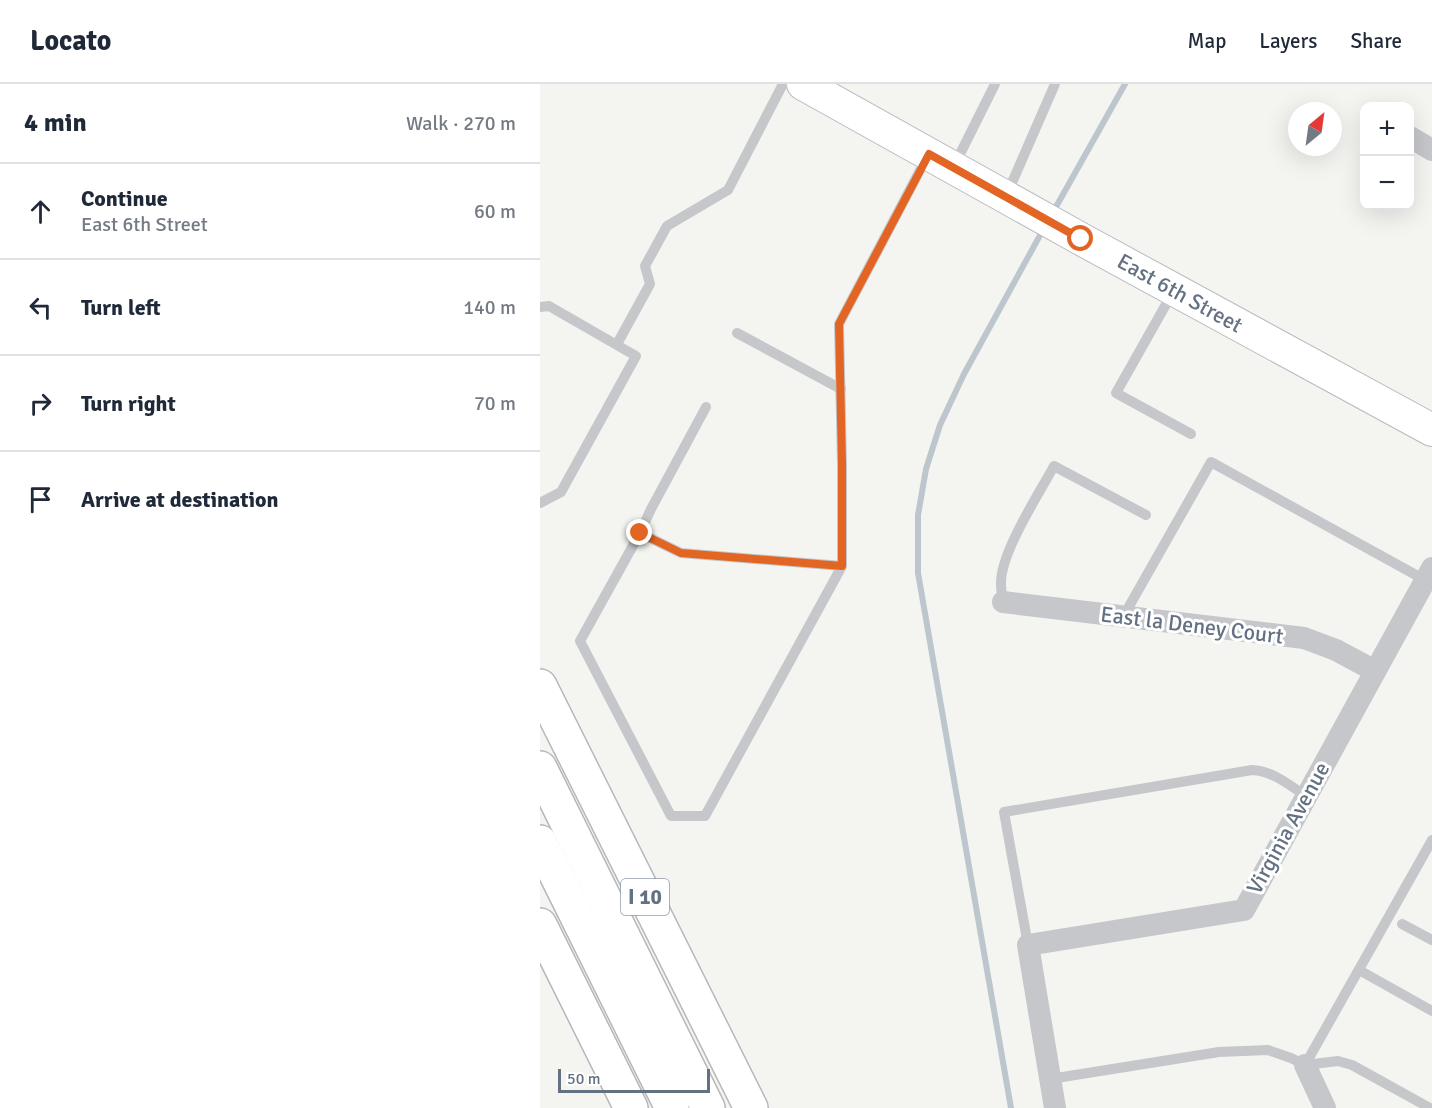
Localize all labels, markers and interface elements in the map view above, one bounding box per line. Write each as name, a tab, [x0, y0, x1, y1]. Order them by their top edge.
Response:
text: Locato	[30, 24, 111, 58]
text: Map	[1188, 28, 1226, 54]
text: Layers	[1259, 28, 1317, 54]
text: Share	[1350, 28, 1402, 54]
north arrow	[1288, 102, 1342, 156]
map controls	[1360, 102, 1414, 210]
button: +	[1360, 102, 1414, 156]
text: 4 min	[24, 107, 87, 139]
text: Walk · 270 m	[406, 111, 516, 136]
button: −	[1360, 156, 1414, 210]
text: Continue	[81, 185, 168, 212]
icon: ahead	[24, 195, 57, 228]
text: 60 m	[474, 199, 516, 224]
text: East 6th Street	[81, 212, 208, 237]
route start	[1067, 225, 1093, 251]
street label: East 6th Street	[1113, 247, 1248, 339]
icon: left	[24, 291, 57, 324]
text: Turn left	[81, 294, 161, 321]
text: 140 m	[463, 295, 516, 320]
icon: right	[24, 387, 57, 420]
text: Turn right	[81, 390, 176, 417]
text: 70 m	[474, 391, 516, 416]
icon: arrive	[24, 483, 57, 516]
text: Arrive at destination	[81, 486, 278, 513]
route end	[626, 519, 652, 545]
street label: East la Deney Court	[1099, 600, 1285, 650]
street label: Virginia Avenue	[1241, 757, 1335, 899]
road number: I 10	[621, 879, 669, 915]
scale bar	[558, 1066, 710, 1094]
text: 50 m	[567, 1069, 601, 1089]

